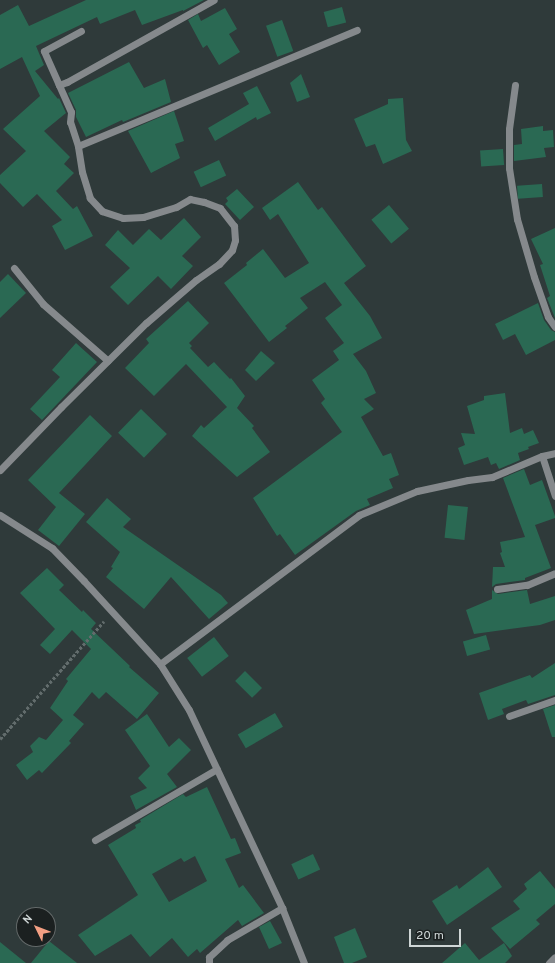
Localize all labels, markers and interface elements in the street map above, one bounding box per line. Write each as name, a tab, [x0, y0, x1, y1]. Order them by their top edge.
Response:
north arrow	[16, 907, 56, 947]
text: N	[20, 912, 36, 927]
scale bar	[411, 921, 463, 947]
text: 20 m	[416, 928, 444, 944]

